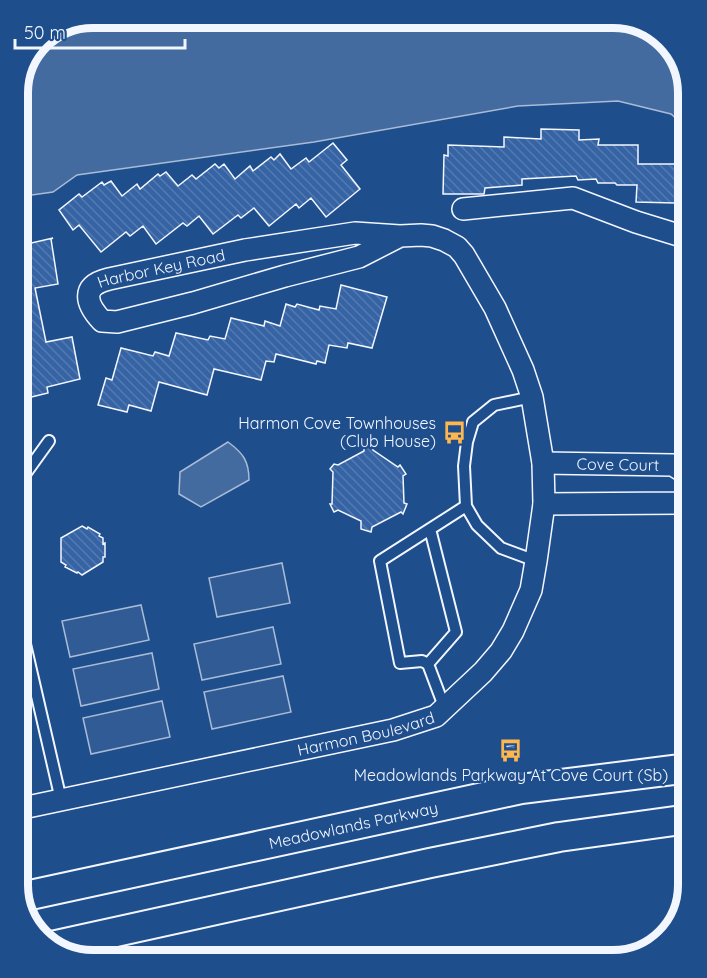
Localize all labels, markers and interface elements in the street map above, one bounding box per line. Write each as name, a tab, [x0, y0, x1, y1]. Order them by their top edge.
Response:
scale bar	[15, 12, 184, 50]
text: 50 m	[24, 21, 66, 44]
street label: Harbor Key Road	[95, 245, 227, 292]
place label: Harmon Cove Townhouses (Club House)	[238, 413, 436, 451]
bus stop icon: Harmon Cove Townhouses (Club House)	[441, 419, 467, 445]
street label: Cove Court	[576, 454, 659, 475]
street label: Harmon Boulevard	[295, 707, 437, 760]
bus stop icon: Meadowlands Parkway At Cove Court (Sb)	[498, 737, 524, 763]
place label: Meadowlands Parkway At Cove Court (Sb)	[354, 765, 668, 785]
street label: Meadowlands Parkway	[267, 797, 440, 853]

